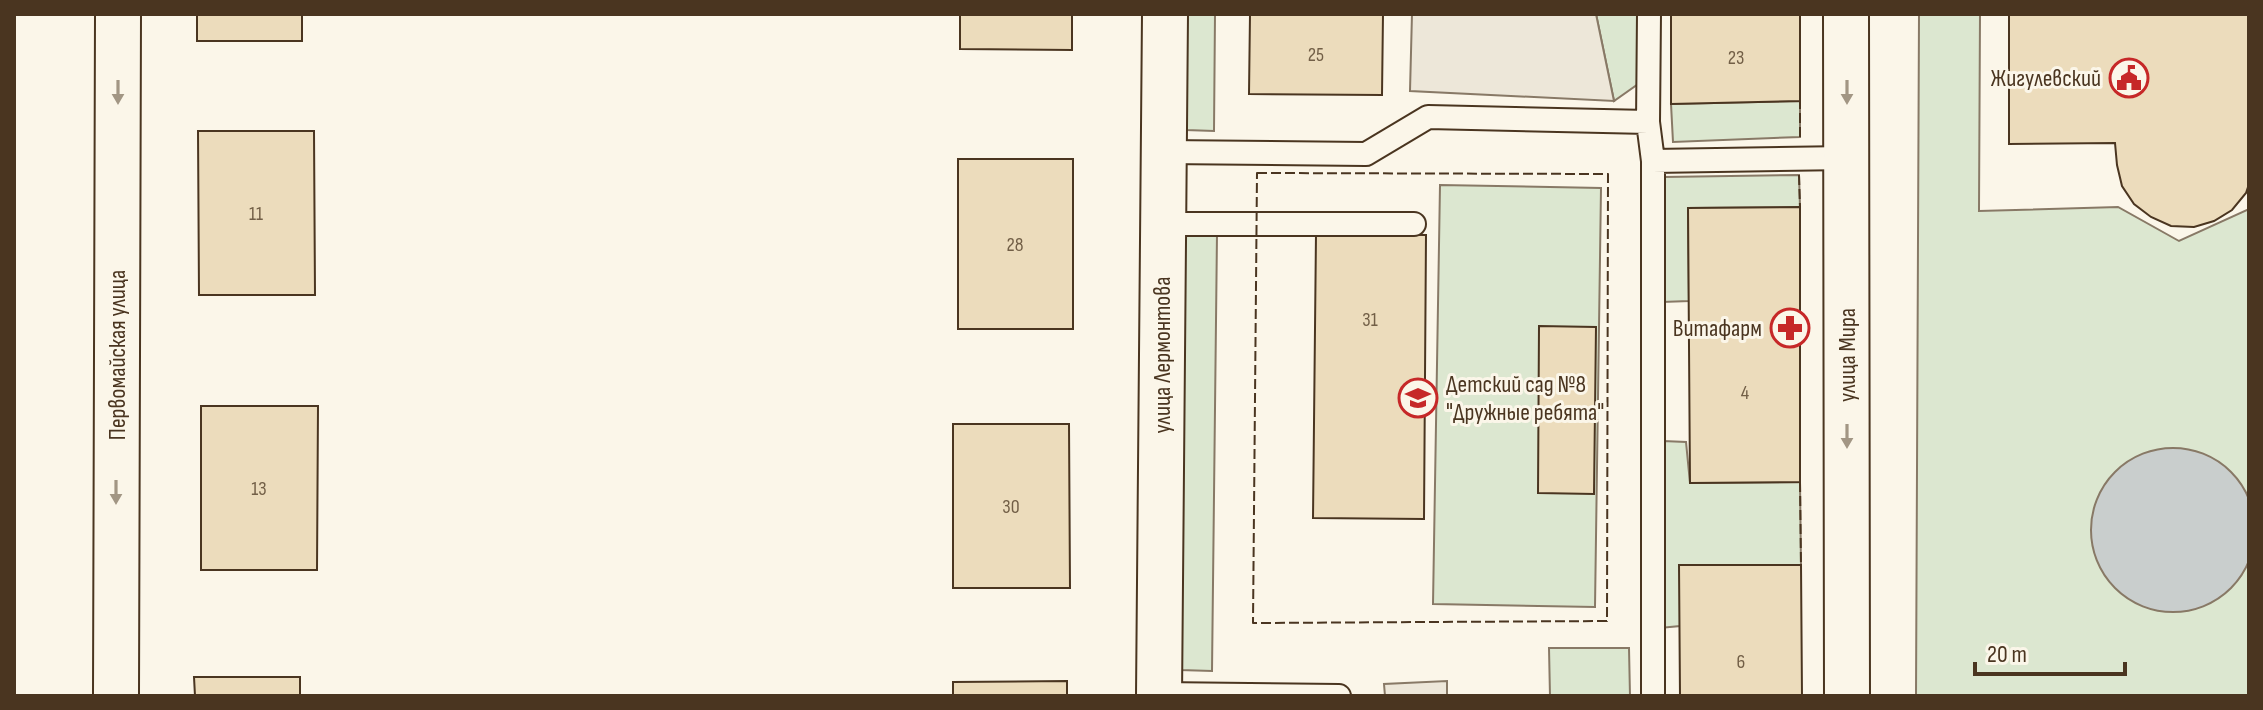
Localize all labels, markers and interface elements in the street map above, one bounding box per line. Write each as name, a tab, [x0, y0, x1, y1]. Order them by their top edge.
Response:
house number: 25	[1308, 43, 1324, 67]
house number: 23	[1728, 46, 1744, 70]
public building icon: Жигулевский	[2108, 57, 2150, 99]
place label: Жигулевский	[1991, 64, 2101, 93]
one-way arrow	[112, 80, 124, 105]
one-way arrow	[1841, 80, 1853, 105]
house number: 11	[249, 202, 263, 226]
house number: 28	[1007, 233, 1024, 257]
street label: Первомайская улица	[103, 270, 132, 440]
street label: улица Лермонтова	[1148, 277, 1177, 433]
pharmacy icon: Витафарм	[1769, 307, 1811, 349]
house number: 31	[1362, 308, 1378, 332]
street label: улица Мира	[1833, 308, 1862, 402]
place label: Витафарм	[1673, 314, 1762, 343]
place label: Детский сад №8 "Дружные ребята"	[1446, 370, 1604, 427]
school or university icon: Детский сад №8 "Дружные ребята"	[1397, 377, 1439, 419]
house number: 4	[1741, 381, 1749, 405]
one-way arrow	[1841, 424, 1853, 449]
house number: 13	[251, 477, 267, 501]
one-way arrow	[110, 480, 122, 505]
house number: 30	[1002, 495, 1020, 519]
scale bar	[1975, 626, 2125, 676]
text: 20 m	[1987, 640, 2027, 669]
house number: 6	[1737, 650, 1745, 674]

